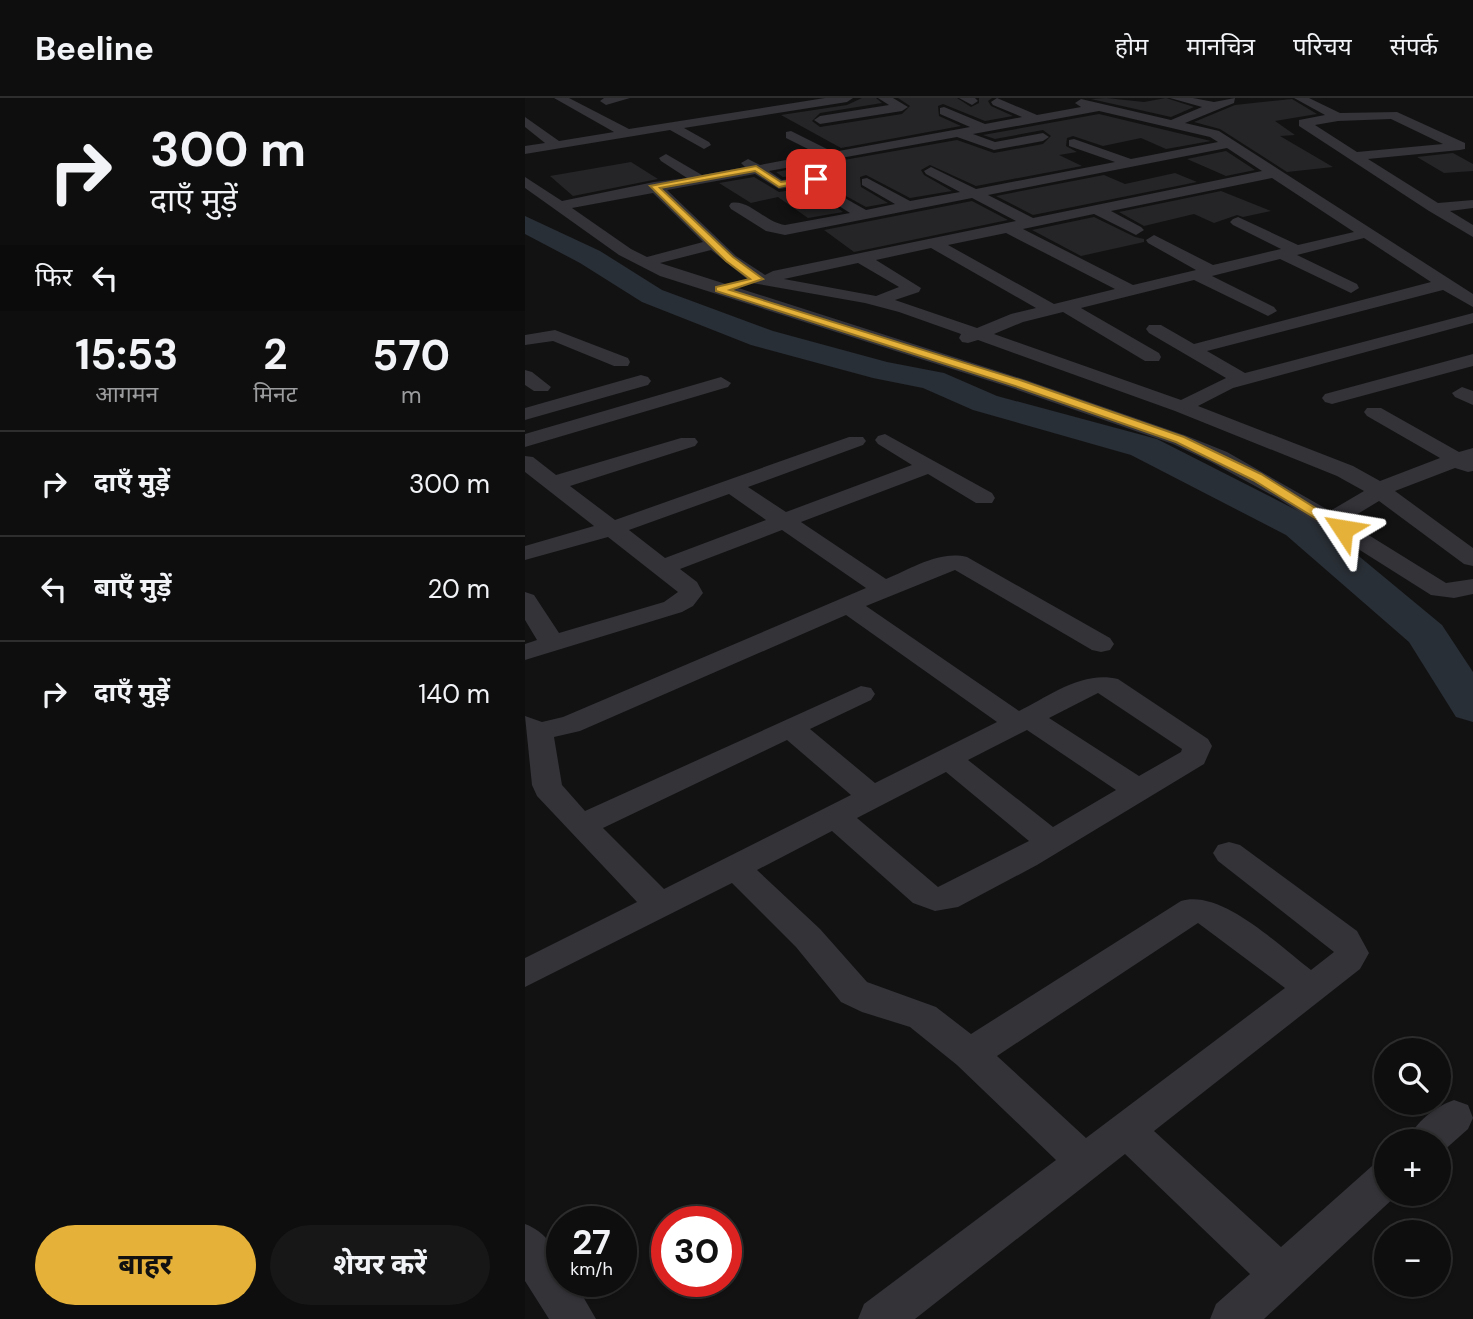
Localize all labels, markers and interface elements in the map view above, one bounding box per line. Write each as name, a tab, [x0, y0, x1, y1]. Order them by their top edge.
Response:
text: Beeline	[35, 27, 154, 70]
text: होम	[1115, 31, 1148, 62]
text: मानचित्र	[1186, 31, 1255, 62]
text: परिचय	[1293, 31, 1352, 62]
text: संपर्क	[1390, 31, 1438, 62]
text: 300 m	[150, 117, 306, 181]
icon: right	[35, 126, 126, 217]
pin	[786, 149, 846, 209]
icon: arrive	[797, 160, 835, 198]
text: दाएँ मुड़ें	[150, 179, 238, 221]
icon: left	[86, 259, 124, 297]
text: फिर	[35, 260, 72, 294]
text: 15:53	[75, 327, 178, 382]
text: 2	[263, 327, 288, 382]
text: 570	[372, 328, 450, 383]
text: आगमन	[95, 379, 158, 409]
text: मिनट	[253, 379, 297, 409]
text: m	[401, 380, 421, 410]
icon: right	[35, 465, 73, 503]
text: दाएँ मुड़ें	[94, 465, 170, 499]
text: 300 m	[409, 467, 490, 501]
position arrow	[1306, 492, 1380, 566]
icon: left	[35, 570, 73, 608]
text: बाएँ मुड़ें	[94, 570, 171, 604]
text: 20 m	[427, 572, 490, 606]
icon: right	[35, 675, 73, 713]
text: दाएँ मुड़ें	[94, 675, 170, 709]
text: 140 m	[418, 677, 490, 711]
map controls	[1374, 1038, 1451, 1297]
button: search	[1374, 1038, 1451, 1115]
button: +	[1374, 1129, 1451, 1206]
speed limit sign: 30	[651, 1206, 742, 1297]
text: 27	[572, 1219, 611, 1265]
button: −	[1374, 1220, 1451, 1297]
button: बाहर	[35, 1225, 256, 1305]
button: शेयर करें	[270, 1225, 490, 1305]
text: km/h	[570, 1257, 613, 1281]

